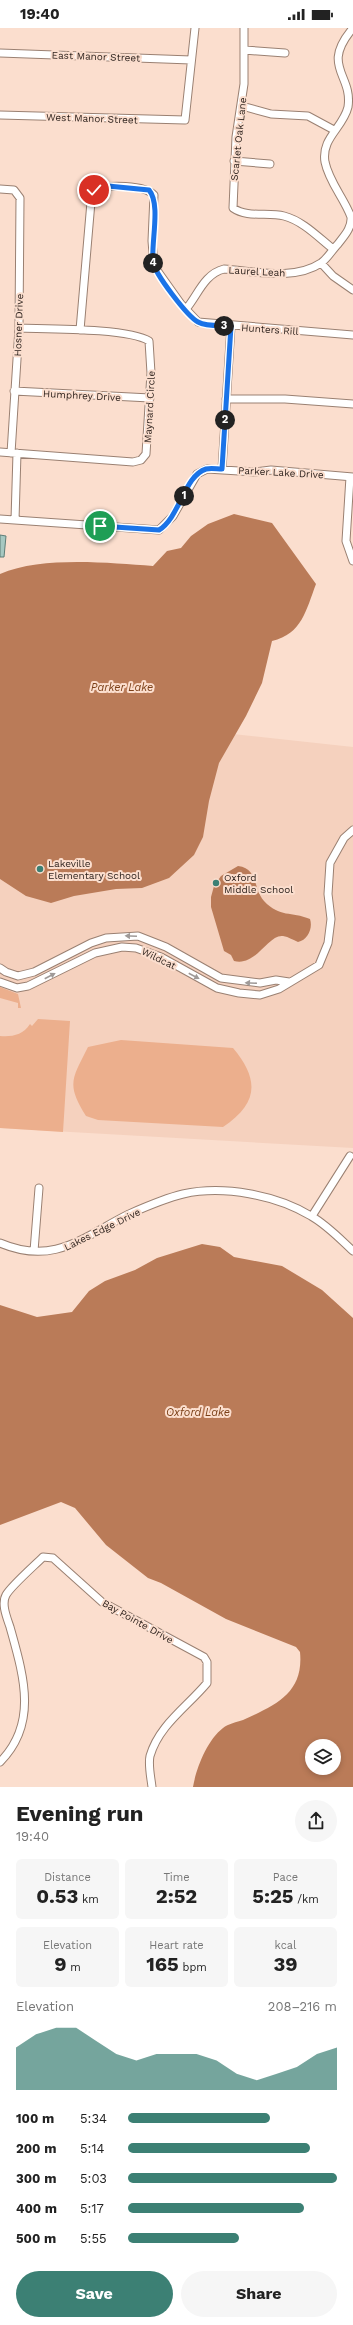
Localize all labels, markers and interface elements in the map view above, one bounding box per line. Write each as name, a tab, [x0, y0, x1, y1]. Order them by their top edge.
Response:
text: 19:40	[20, 5, 60, 23]
street label: East Manor Street	[52, 49, 141, 64]
street label: Scarlet Oak Lane	[229, 97, 248, 181]
street label: West Manor Street	[46, 111, 139, 126]
pin	[77, 173, 111, 207]
icon: check	[83, 179, 105, 201]
pin: 4	[143, 253, 163, 273]
text: 4	[149, 256, 157, 269]
street label: Laurel Leah	[228, 265, 286, 278]
street label: Hosner Drive	[12, 293, 25, 357]
pin: 3	[214, 316, 234, 336]
text: 3	[221, 319, 227, 332]
street label: Hunters Rill	[241, 322, 299, 337]
street label: Maynard Circle	[142, 370, 157, 443]
street label: Humphrey Drive	[43, 388, 121, 403]
pin: 2	[215, 410, 235, 430]
text: 2	[222, 413, 228, 426]
street label: Parker Lake Drive	[238, 465, 324, 480]
pin: 1	[174, 486, 194, 506]
text: 1	[182, 489, 186, 502]
pin	[83, 509, 117, 543]
icon: arrive	[89, 515, 111, 537]
water label: Parker Lake	[91, 681, 153, 694]
place label: Lakeville Elementary School	[48, 858, 140, 881]
marker: Lakeville Elementary School	[35, 864, 45, 874]
place label: Oxford Middle School	[224, 872, 293, 895]
marker: Oxford Middle School	[211, 878, 221, 888]
one-way arrow	[124, 933, 137, 939]
street label: Wildcat	[140, 945, 178, 972]
one-way arrow	[44, 973, 56, 980]
one-way arrow	[188, 973, 200, 980]
one-way arrow	[244, 979, 257, 986]
street label: Lakes Edge Drive	[62, 1206, 142, 1253]
water label: Oxford Lake	[166, 1406, 230, 1419]
street label: Bay Pointe Drive	[100, 1597, 175, 1646]
map controls	[305, 1739, 341, 1775]
button: layers	[305, 1739, 341, 1775]
button: share	[295, 1800, 337, 1842]
text: Evening run	[16, 1801, 144, 1826]
text: 19:40	[16, 1829, 49, 1844]
text: Distance	[44, 1871, 91, 1884]
text: Time	[163, 1871, 190, 1884]
text: Pace	[273, 1871, 298, 1884]
text: 0.53	[36, 1884, 78, 1908]
text: 2:52	[156, 1884, 197, 1908]
text: 5:25	[252, 1884, 294, 1908]
text: km	[78, 1893, 99, 1906]
text: /km	[294, 1893, 319, 1906]
text: Elevation	[43, 1939, 92, 1952]
text: Heart rate	[149, 1939, 204, 1952]
text: kcal	[275, 1939, 296, 1952]
text: 9	[54, 1952, 67, 1976]
text: 165	[146, 1952, 179, 1976]
text: 39	[273, 1952, 298, 1976]
text: m	[67, 1961, 81, 1974]
text: bpm	[179, 1961, 207, 1974]
text: Elevation	[16, 1999, 74, 2014]
text: 208–216 m	[268, 1999, 337, 2014]
text: 100 m	[16, 2111, 54, 2126]
text: 5:34	[80, 2111, 107, 2126]
text: 200 m	[16, 2141, 56, 2156]
text: 5:14	[80, 2141, 104, 2156]
text: 300 m	[16, 2171, 56, 2186]
text: 5:03	[80, 2171, 107, 2186]
text: 400 m	[16, 2201, 57, 2216]
text: 5:17	[80, 2201, 104, 2216]
text: 500 m	[16, 2231, 56, 2246]
text: 5:55	[80, 2231, 107, 2246]
button: Save	[16, 2271, 173, 2317]
button: Share	[181, 2271, 337, 2317]

